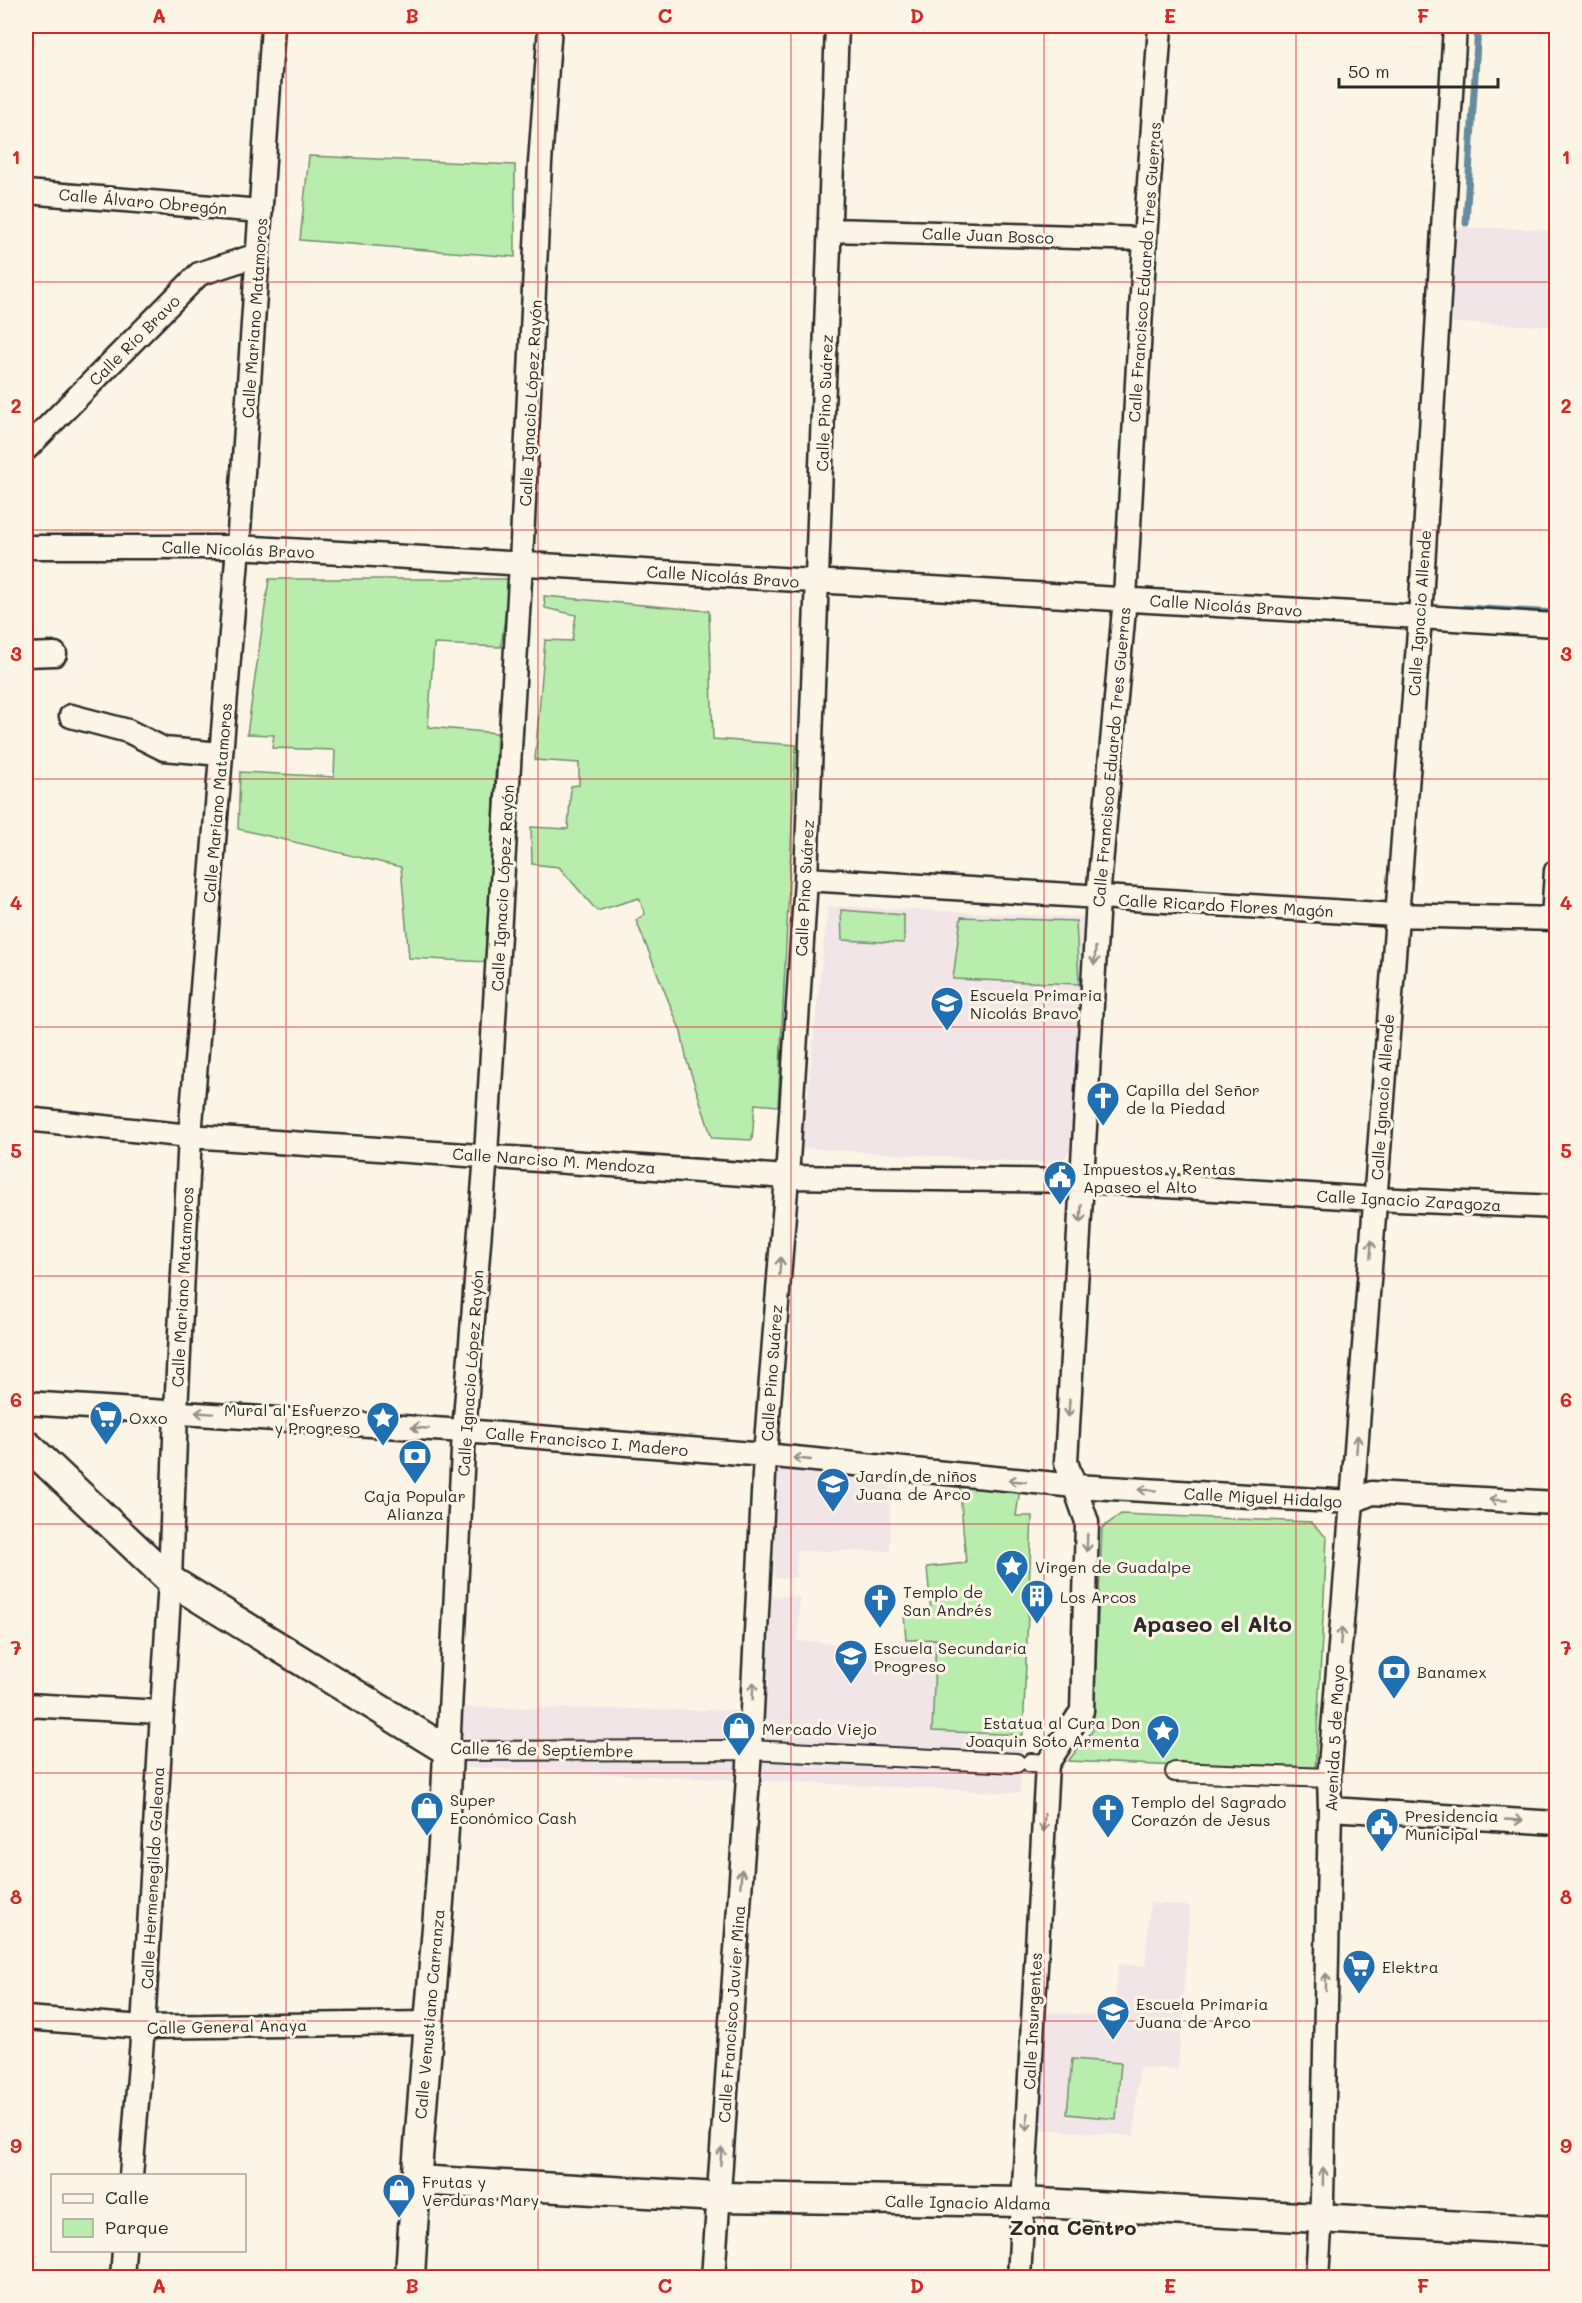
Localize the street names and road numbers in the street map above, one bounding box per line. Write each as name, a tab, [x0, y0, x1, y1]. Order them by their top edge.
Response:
street label: Calle Francisco Eduardo Tres Guerras	[1123, 121, 1165, 423]
street label: Calle Álvaro Obregón	[58, 183, 228, 219]
street label: Calle Mariano Matamoros	[237, 217, 271, 419]
street label: Calle Juan Bosco	[922, 222, 1054, 248]
street label: Calle Río Bravo	[84, 290, 184, 390]
street label: Calle Ignacio López Rayón	[514, 299, 546, 507]
street label: Calle Pino Suárez	[811, 334, 837, 472]
street label: Calle Ignacio Allende	[1403, 529, 1435, 697]
street label: Calle Nicolás Bravo	[161, 536, 315, 562]
street label: Calle Nicolás Bravo	[646, 560, 800, 592]
street label: Calle Nicolás Bravo	[1149, 589, 1303, 621]
street label: Calle Francisco Eduardo Tres Guerras	[1087, 606, 1135, 908]
street label: Calle Mariano Matamoros	[198, 702, 236, 904]
street label: Calle Ignacio López Rayón	[486, 784, 518, 992]
street label: Calle Pino Suárez	[790, 819, 818, 957]
street label: Calle Ricardo Flores Magón	[1118, 889, 1334, 921]
street label: Calle Ignacio Allende	[1366, 1013, 1398, 1181]
street label: Calle Narciso M. Mendoza	[452, 1142, 656, 1178]
street label: Calle Ignacio Zaragoza	[1316, 1185, 1502, 1215]
street label: Calle Mariano Matamoros	[166, 1186, 198, 1388]
street label: Calle Ignacio López Rayón	[452, 1269, 488, 1477]
street label: Calle Pino Suárez	[756, 1304, 786, 1442]
street label: Calle Francisco I. Madero	[485, 1422, 689, 1460]
street label: Calle Miguel Hidalgo	[1183, 1482, 1343, 1512]
street label: Avenida 5 de Mayo	[1320, 1664, 1348, 1812]
street label: Calle 16 de Septiembre	[450, 1737, 634, 1761]
street label: Calle Hermenegildo Galeana	[136, 1766, 168, 1990]
street label: Calle Francisco Javier Mina	[713, 1905, 749, 2123]
street label: Calle Venustiano Carranza	[409, 1908, 449, 2120]
street label: Calle Insurgentes	[1018, 1952, 1046, 2090]
street label: Calle General Anaya	[147, 2014, 307, 2038]
street label: Calle Ignacio Aldama	[885, 2190, 1051, 2214]

